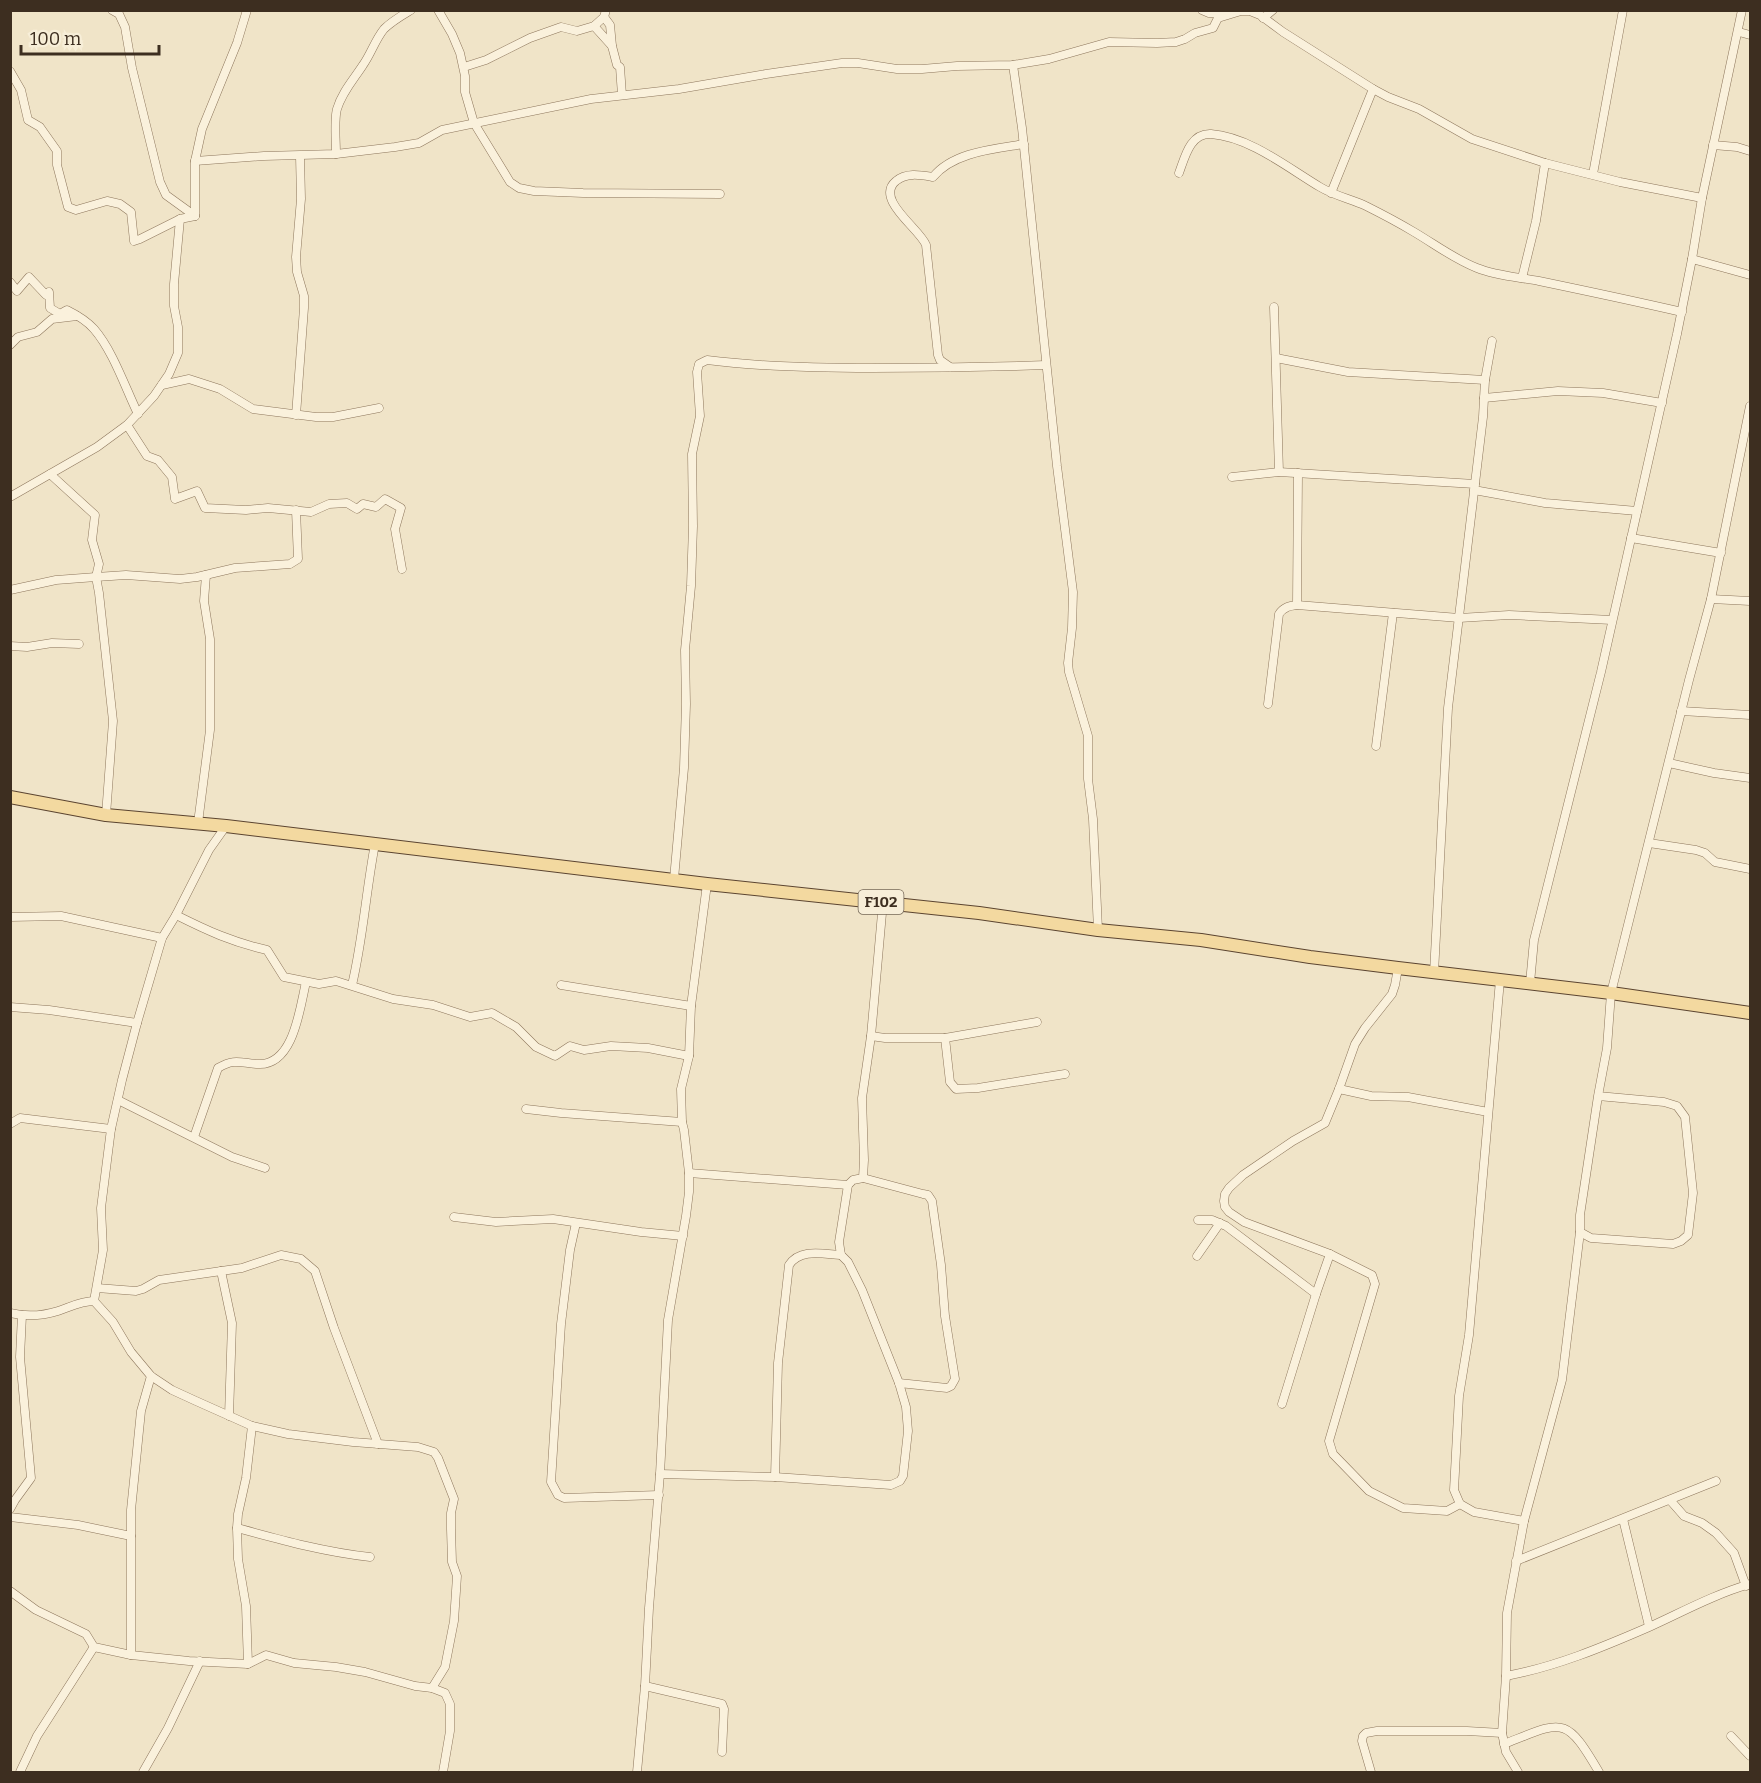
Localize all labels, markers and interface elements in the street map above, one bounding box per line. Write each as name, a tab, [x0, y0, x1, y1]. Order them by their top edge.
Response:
scale bar	[21, 18, 159, 56]
text: 100 m	[30, 28, 81, 50]
road number: F102	[858, 890, 904, 914]

